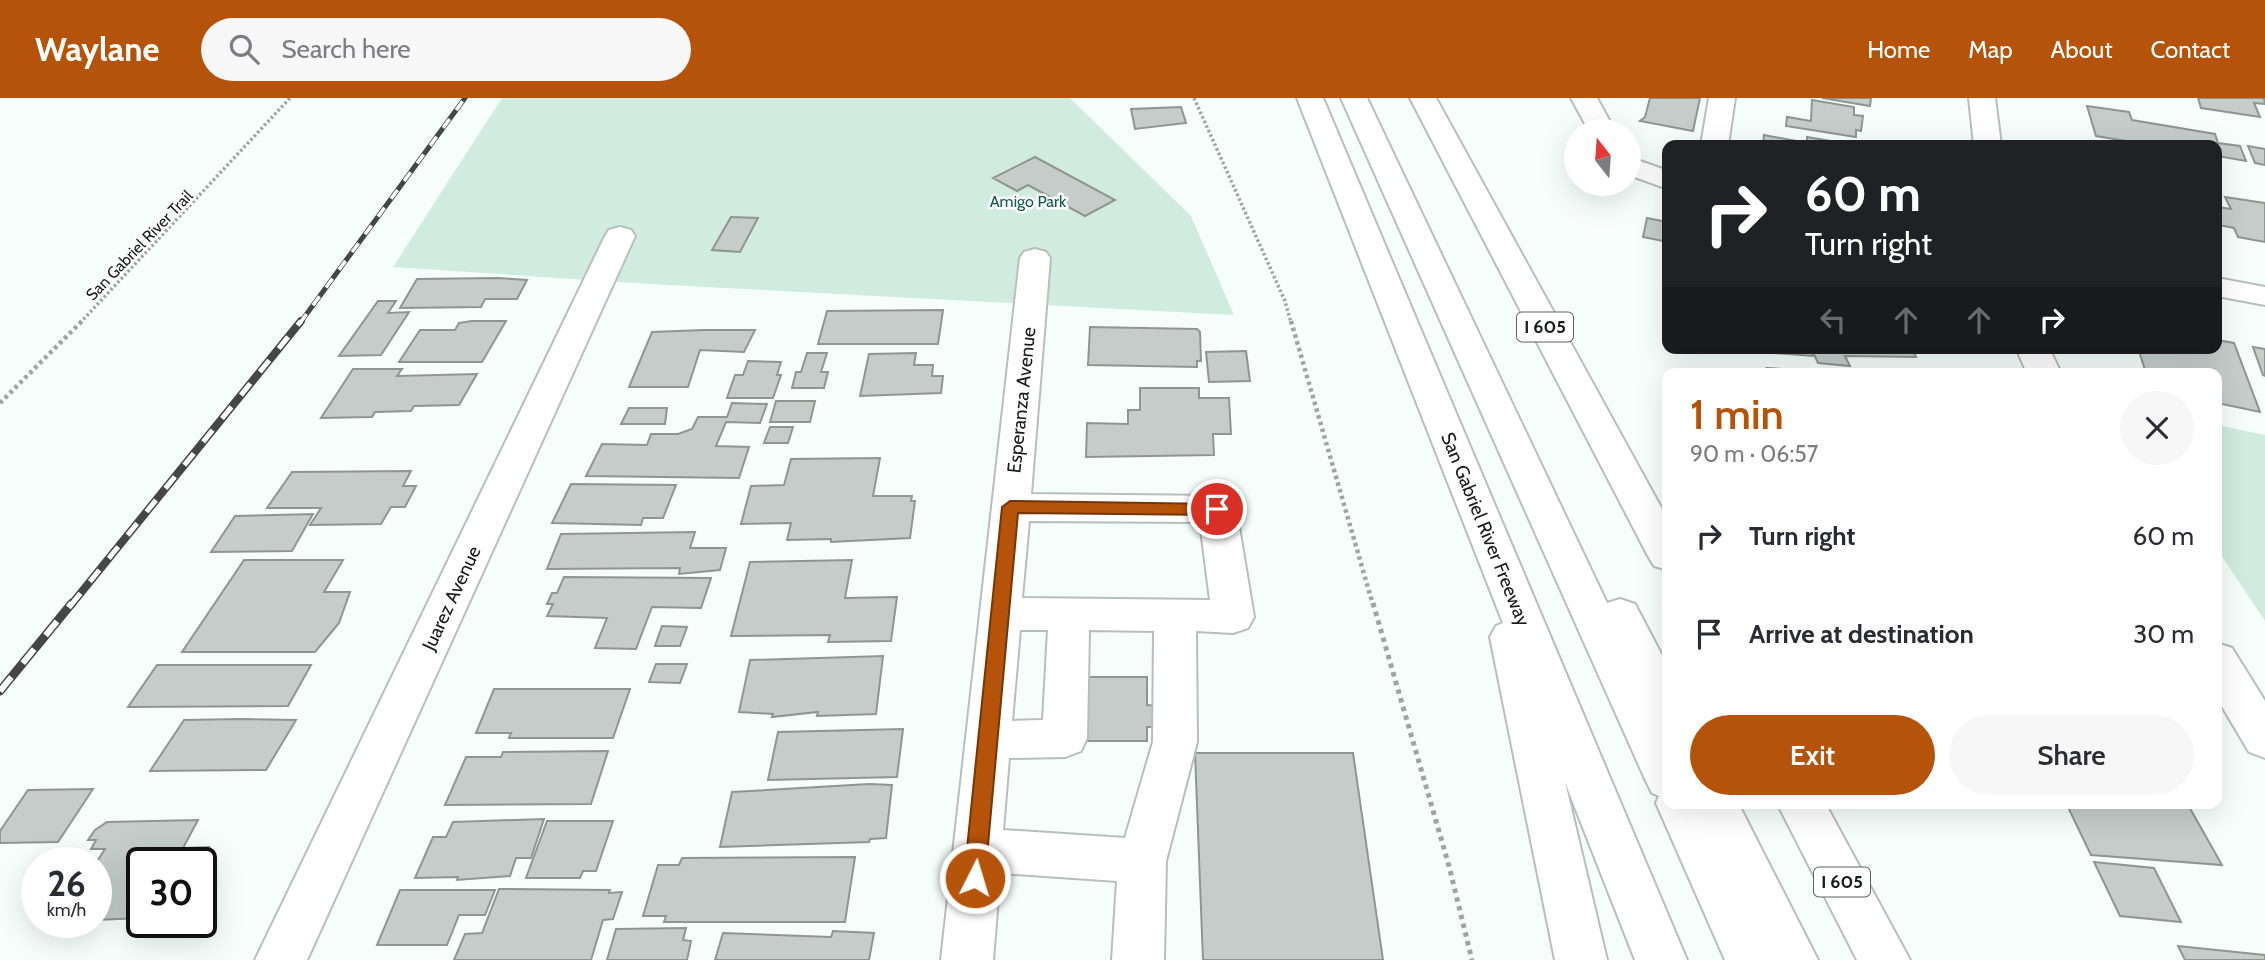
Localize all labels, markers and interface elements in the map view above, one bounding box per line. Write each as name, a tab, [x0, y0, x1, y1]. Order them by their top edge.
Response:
search box	[201, 18, 691, 81]
text: Waylane	[35, 29, 159, 69]
icon: search	[225, 30, 263, 68]
text: Search here	[281, 33, 411, 65]
text: Home	[1867, 35, 1930, 64]
text: Map	[1968, 35, 2013, 64]
text: About	[2051, 35, 2113, 64]
text: Contact	[2151, 35, 2230, 64]
north arrow	[1564, 119, 1642, 196]
map controls	[1564, 119, 1641, 196]
text: 60 m	[1805, 164, 1921, 223]
icon: right	[1690, 168, 1781, 259]
street label: San Gabriel River Trail	[82, 186, 197, 304]
park label: Amigo Park	[990, 192, 1067, 211]
text: Turn right	[1805, 224, 1932, 263]
icon: left	[1814, 301, 1852, 339]
icon: ahead	[1887, 301, 1925, 339]
icon: ahead	[1960, 301, 1998, 339]
icon: right	[2033, 301, 2071, 339]
road number: I 605	[1517, 312, 1573, 342]
street label: Esperanza Avenue	[1002, 326, 1041, 474]
text: 1 min	[1690, 388, 1784, 440]
button: close	[2120, 391, 2194, 465]
street label: San Gabriel River Freeway	[1436, 429, 1535, 630]
text: 90 m · 06:57	[1690, 440, 1818, 468]
pin	[1187, 479, 1247, 539]
icon: arrive	[1198, 490, 1236, 528]
icon: right	[1690, 517, 1728, 555]
text: Turn right	[1749, 520, 1855, 552]
text: 60 m	[2132, 520, 2194, 552]
street label: Juarez Avenue	[417, 542, 486, 655]
icon: arrive	[1690, 615, 1728, 653]
text: Arrive at destination	[1749, 618, 1974, 650]
text: 30 m	[2133, 618, 2194, 650]
button: Exit	[1690, 715, 1935, 795]
button: Share	[1949, 715, 2194, 795]
position arrow	[938, 841, 1012, 915]
speed limit sign: 30	[126, 847, 217, 938]
text: 26	[47, 862, 86, 905]
road number: I 605	[1814, 868, 1870, 896]
text: km/h	[47, 899, 86, 921]

